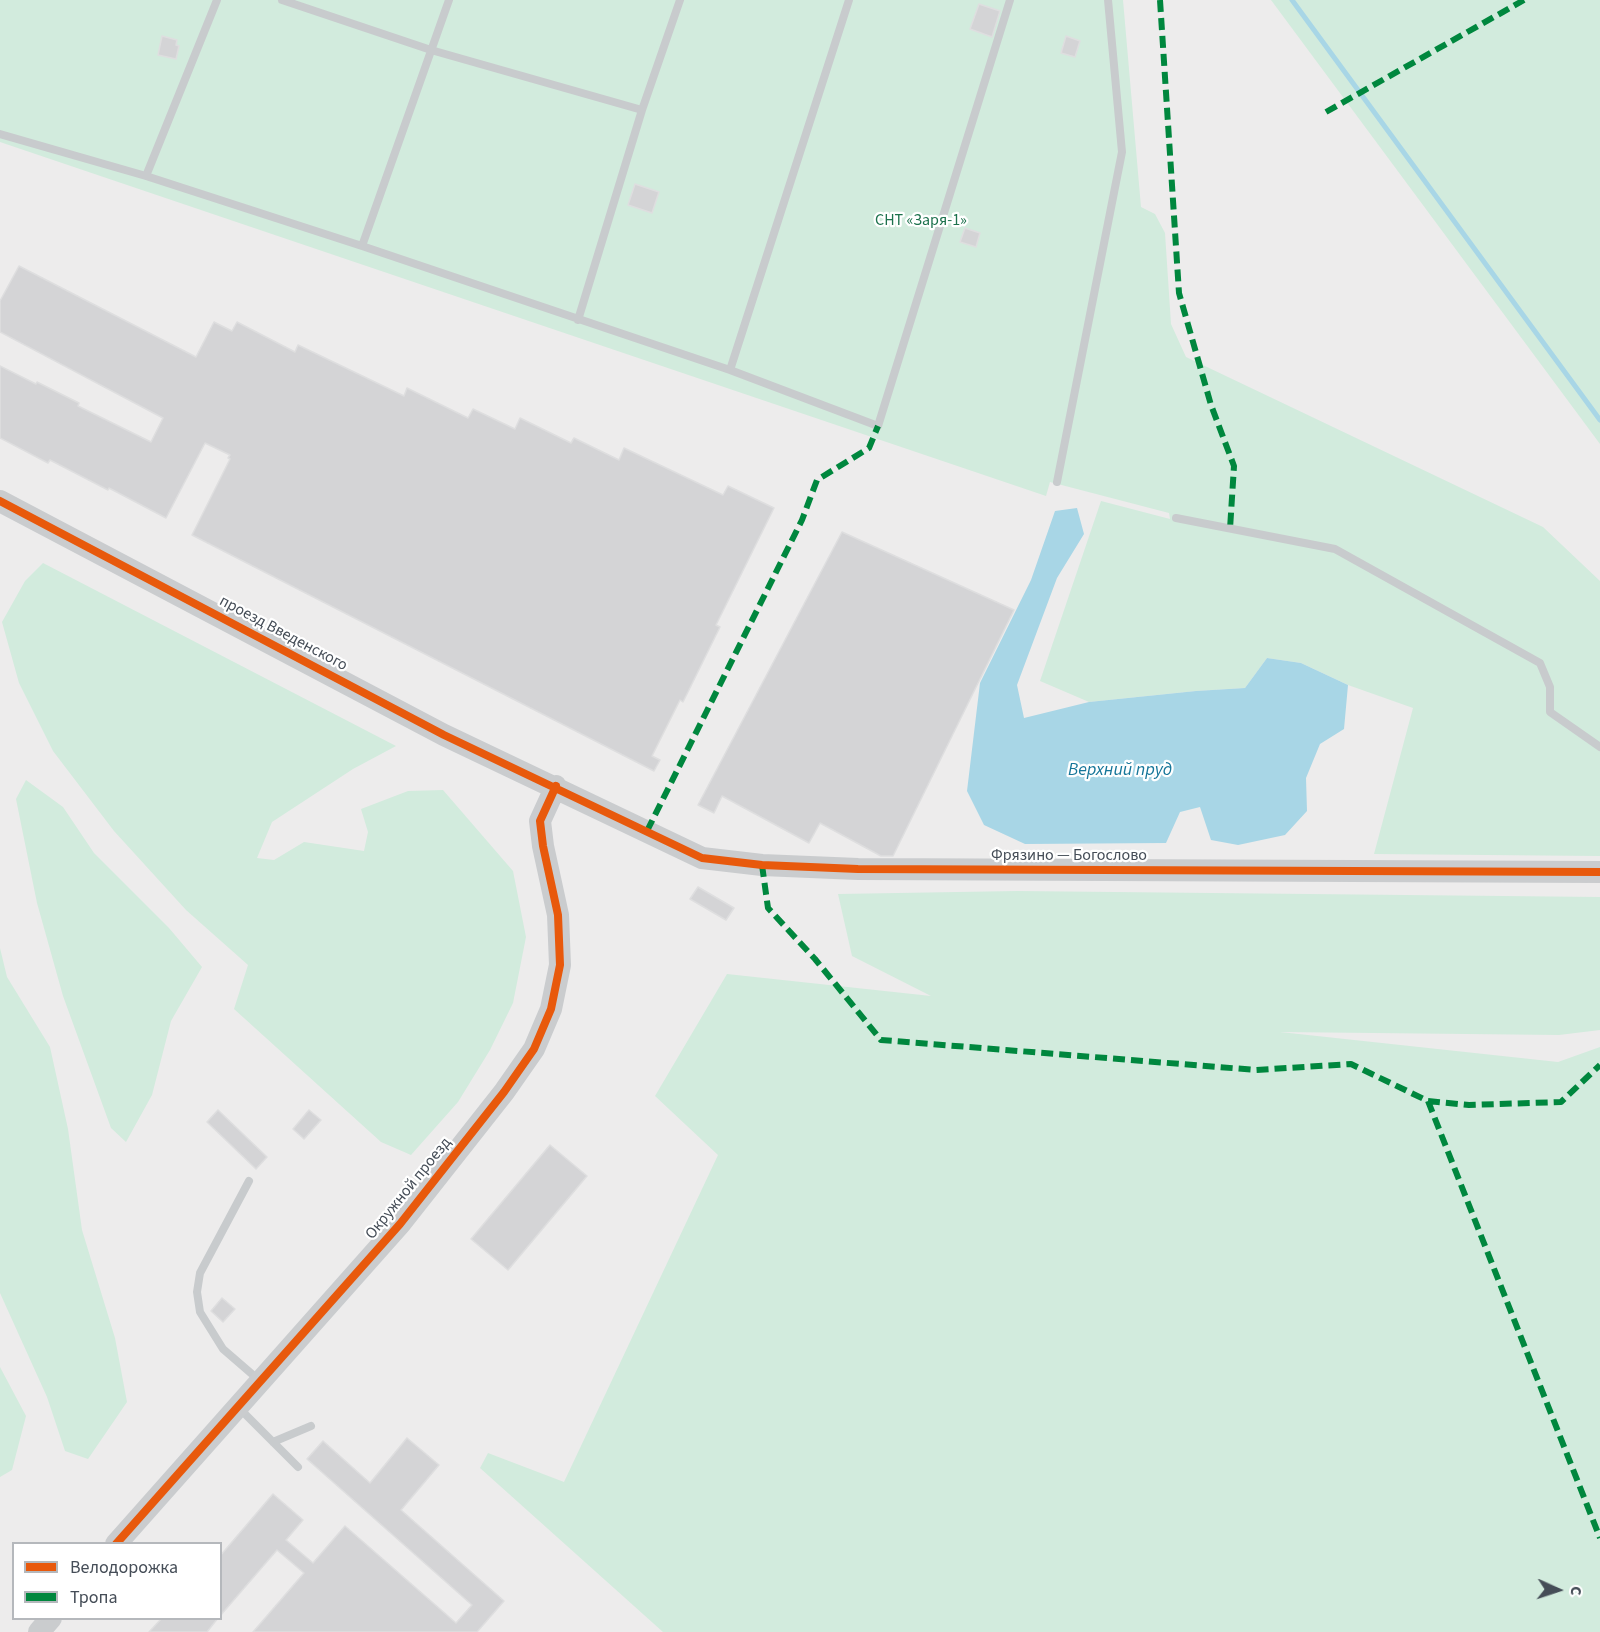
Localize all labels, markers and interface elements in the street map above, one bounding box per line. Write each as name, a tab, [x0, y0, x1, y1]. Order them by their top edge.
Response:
park label: СНТ «Заря-1»	[875, 211, 967, 231]
street label: проезд Введенского	[216, 592, 350, 676]
water label: Верхний пруд	[1068, 760, 1172, 782]
street label: Фрязино — Богослово	[991, 846, 1147, 866]
street label: Окружной проезд	[362, 1134, 456, 1244]
legend	[12, 1542, 222, 1620]
text: Велодорожка	[70, 1555, 178, 1580]
north arrow	[1528, 1560, 1588, 1620]
text: Тропа	[70, 1585, 118, 1610]
text: С	[1565, 1586, 1587, 1596]

